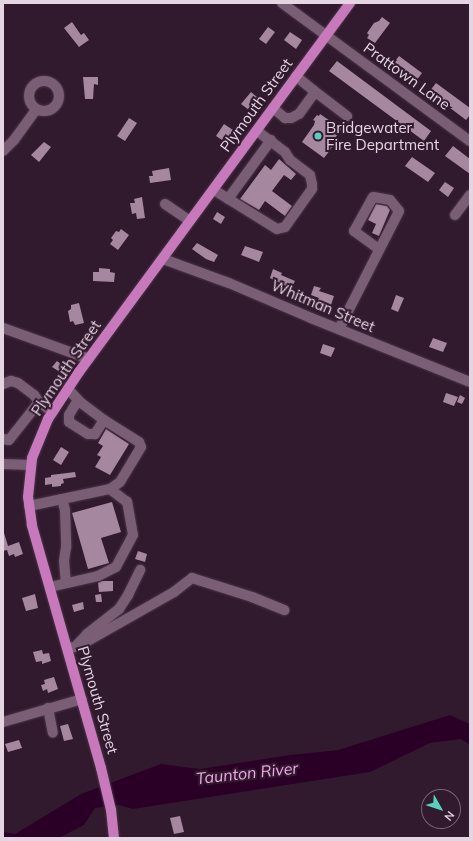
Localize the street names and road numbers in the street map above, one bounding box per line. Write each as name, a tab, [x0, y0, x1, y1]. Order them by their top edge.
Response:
street label: Prattown Lane	[360, 39, 454, 113]
street label: Plymouth Street	[216, 55, 296, 155]
street label: Whitman Street	[269, 276, 377, 336]
street label: Plymouth Street	[27, 317, 105, 419]
street label: Plymouth Street	[74, 644, 122, 756]

